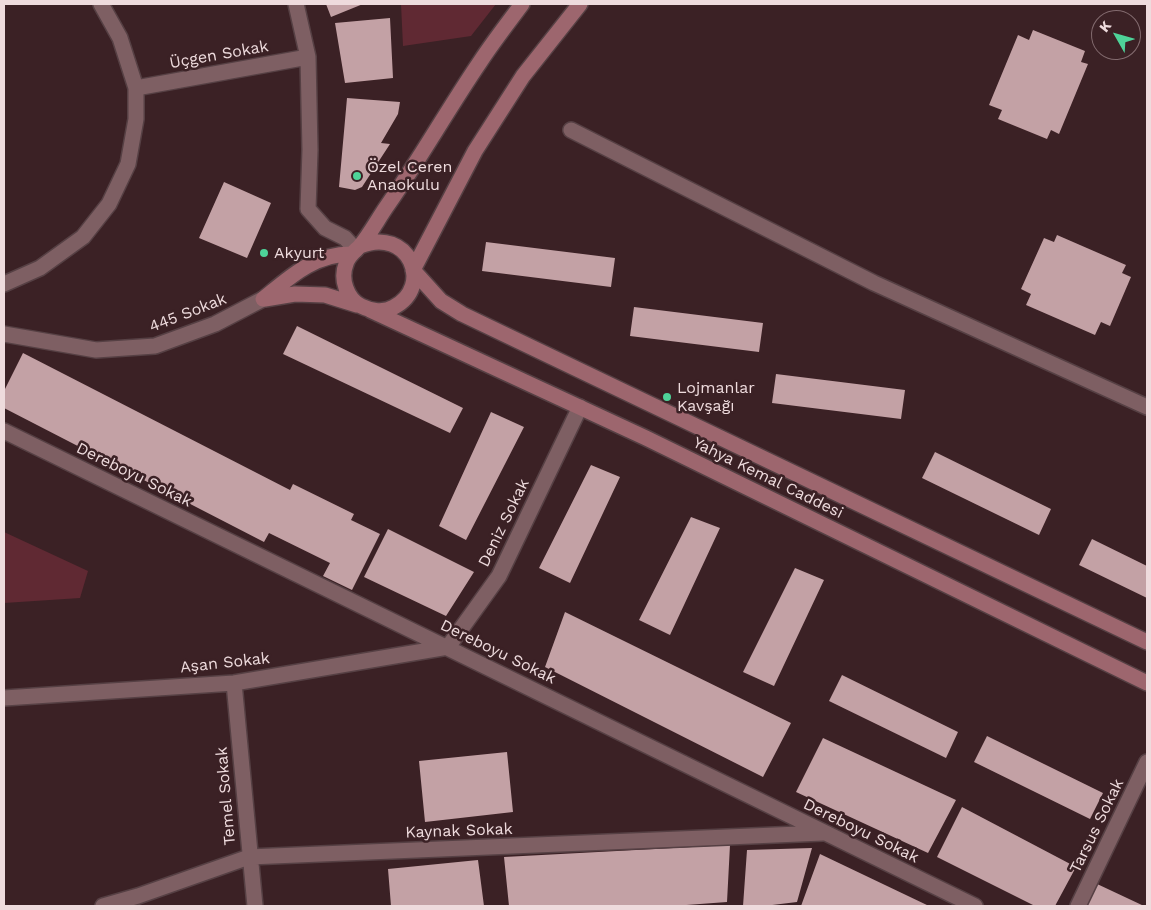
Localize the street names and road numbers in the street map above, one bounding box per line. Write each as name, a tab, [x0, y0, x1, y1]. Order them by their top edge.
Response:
street label: Üçgen Sokak	[168, 37, 270, 73]
street label: 445 Sokak	[147, 289, 229, 337]
street label: Yahya Kemal Caddesi	[690, 433, 846, 523]
street label: Dereboyu Sokak	[73, 439, 195, 511]
street label: Deniz Sokak	[474, 476, 534, 570]
street label: Dereboyu Sokak	[437, 616, 559, 688]
street label: Aşan Sokak	[179, 649, 271, 677]
street label: Temel Sokak	[212, 746, 240, 846]
street label: Tarsus Sokak	[1066, 776, 1128, 876]
street label: Dereboyu Sokak	[800, 795, 922, 867]
street label: Kaynak Sokak	[405, 820, 513, 842]

